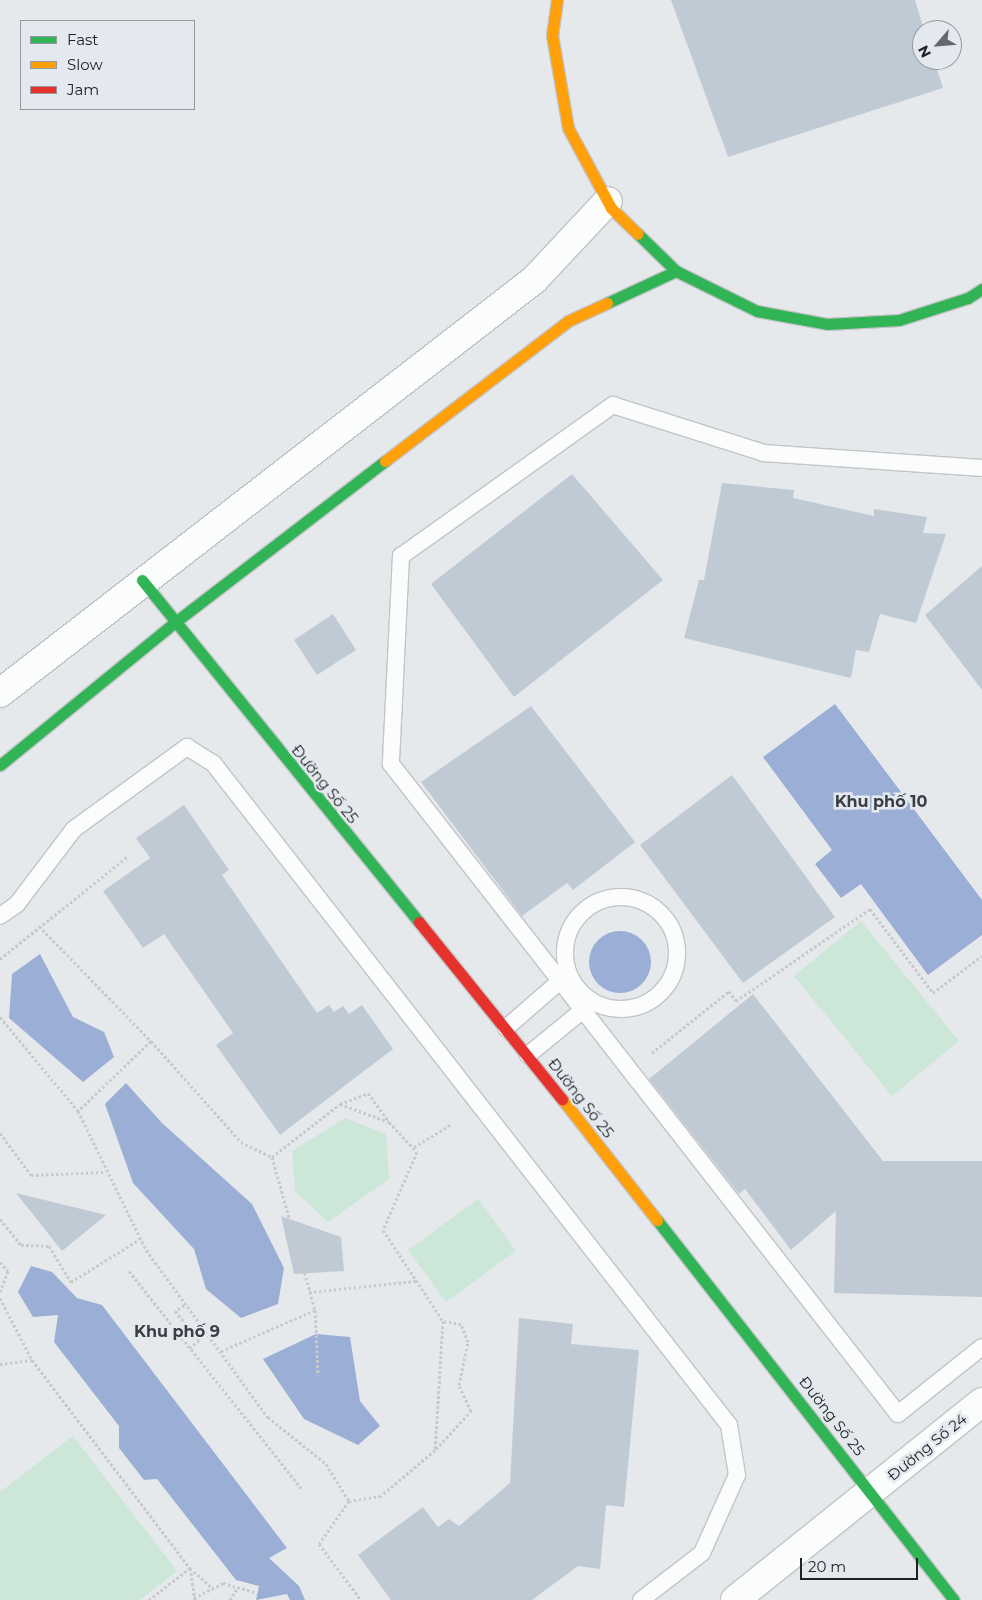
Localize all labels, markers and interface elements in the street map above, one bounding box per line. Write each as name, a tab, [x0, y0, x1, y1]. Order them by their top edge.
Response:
legend	[20, 20, 195, 110]
north arrow	[912, 20, 962, 70]
text: Fast	[67, 30, 98, 49]
text: N	[914, 42, 935, 60]
text: Slow	[67, 55, 103, 74]
text: Jam	[67, 80, 99, 99]
street label: Đường Số 25	[288, 741, 362, 827]
district label: Khu phố 10	[835, 792, 927, 812]
street label: Đường Số 25	[544, 1055, 618, 1141]
district label: Khu phố 9	[134, 1322, 220, 1342]
street label: Đường Số 25	[795, 1373, 869, 1459]
street label: Đường Số 24	[884, 1410, 970, 1484]
scale bar	[802, 1548, 920, 1580]
text: 20 m	[808, 1557, 846, 1576]

